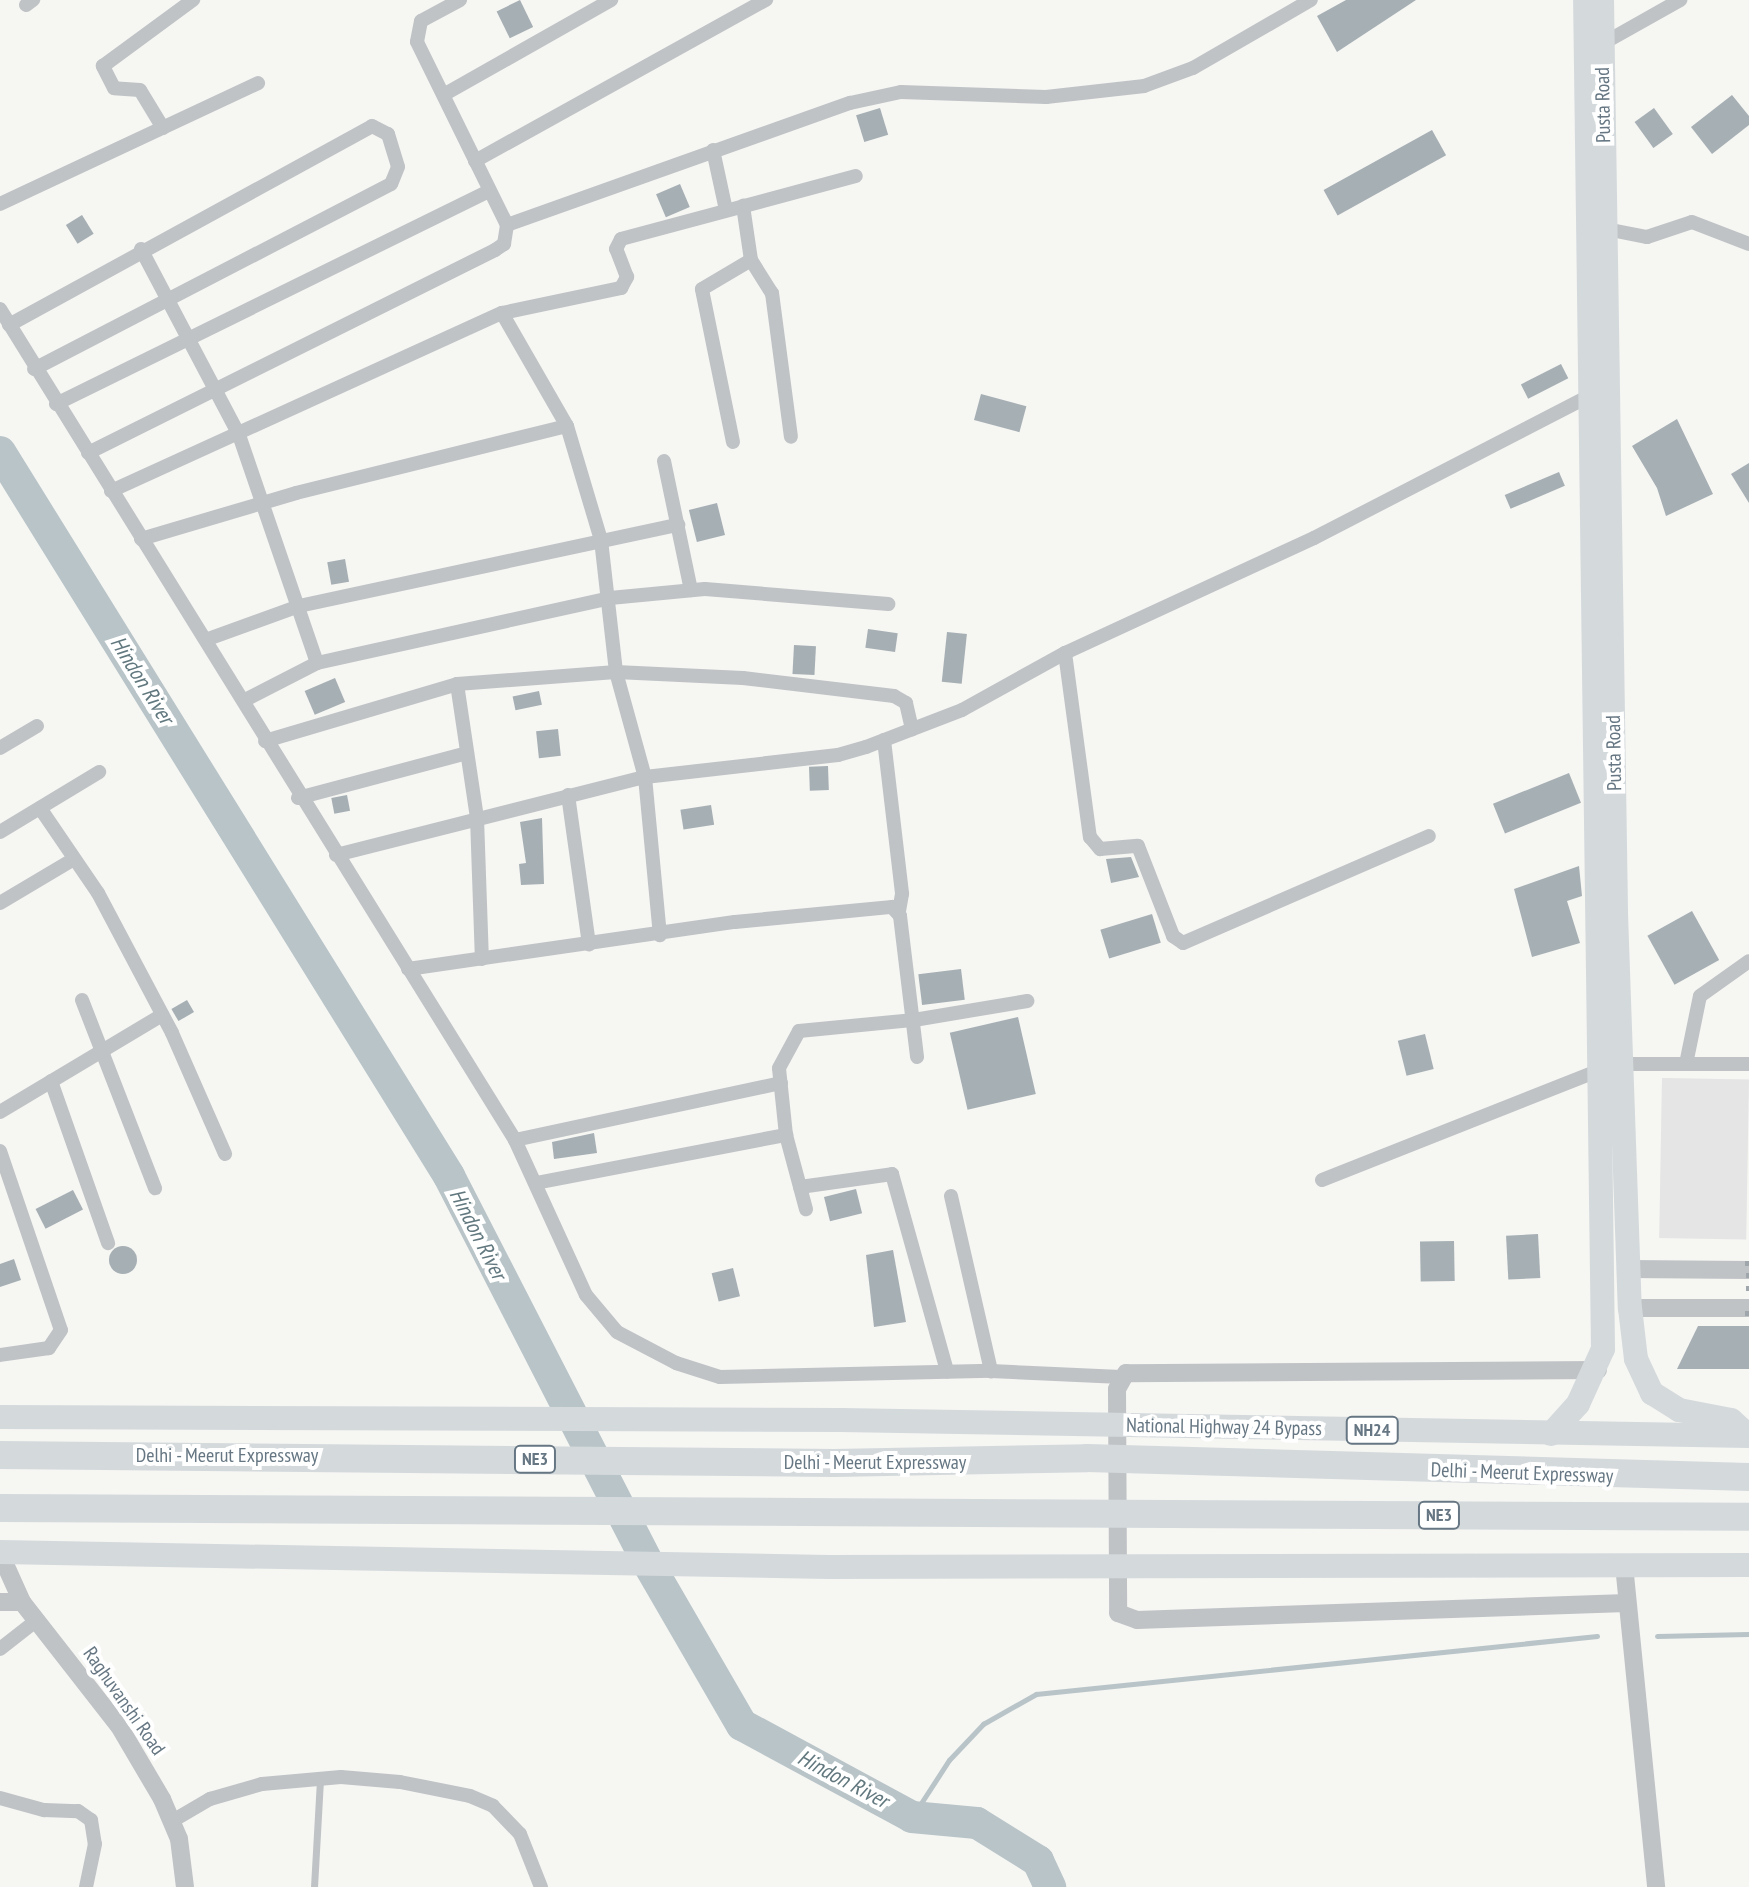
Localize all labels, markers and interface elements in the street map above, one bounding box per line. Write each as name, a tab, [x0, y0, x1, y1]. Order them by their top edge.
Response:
street label: Pusta Road	[1590, 67, 1616, 143]
water label: Hindon River	[105, 631, 179, 729]
street label: Pusta Road	[1601, 715, 1627, 791]
water label: Hindon River	[444, 1184, 512, 1284]
street label: National Highway 24 Bypass	[1126, 1413, 1322, 1441]
road number: NH24	[1344, 1416, 1400, 1444]
street label: Delhi - Meerut Expressway	[135, 1443, 319, 1467]
road number: NE3	[513, 1445, 557, 1473]
street label: Delhi - Meerut Expressway	[783, 1450, 967, 1474]
street label: Delhi - Meerut Expressway	[1430, 1458, 1614, 1488]
road number: NE3	[1417, 1501, 1461, 1529]
street label: Raghuvanshi Road	[78, 1642, 170, 1760]
water label: Hindon River	[793, 1744, 893, 1814]

